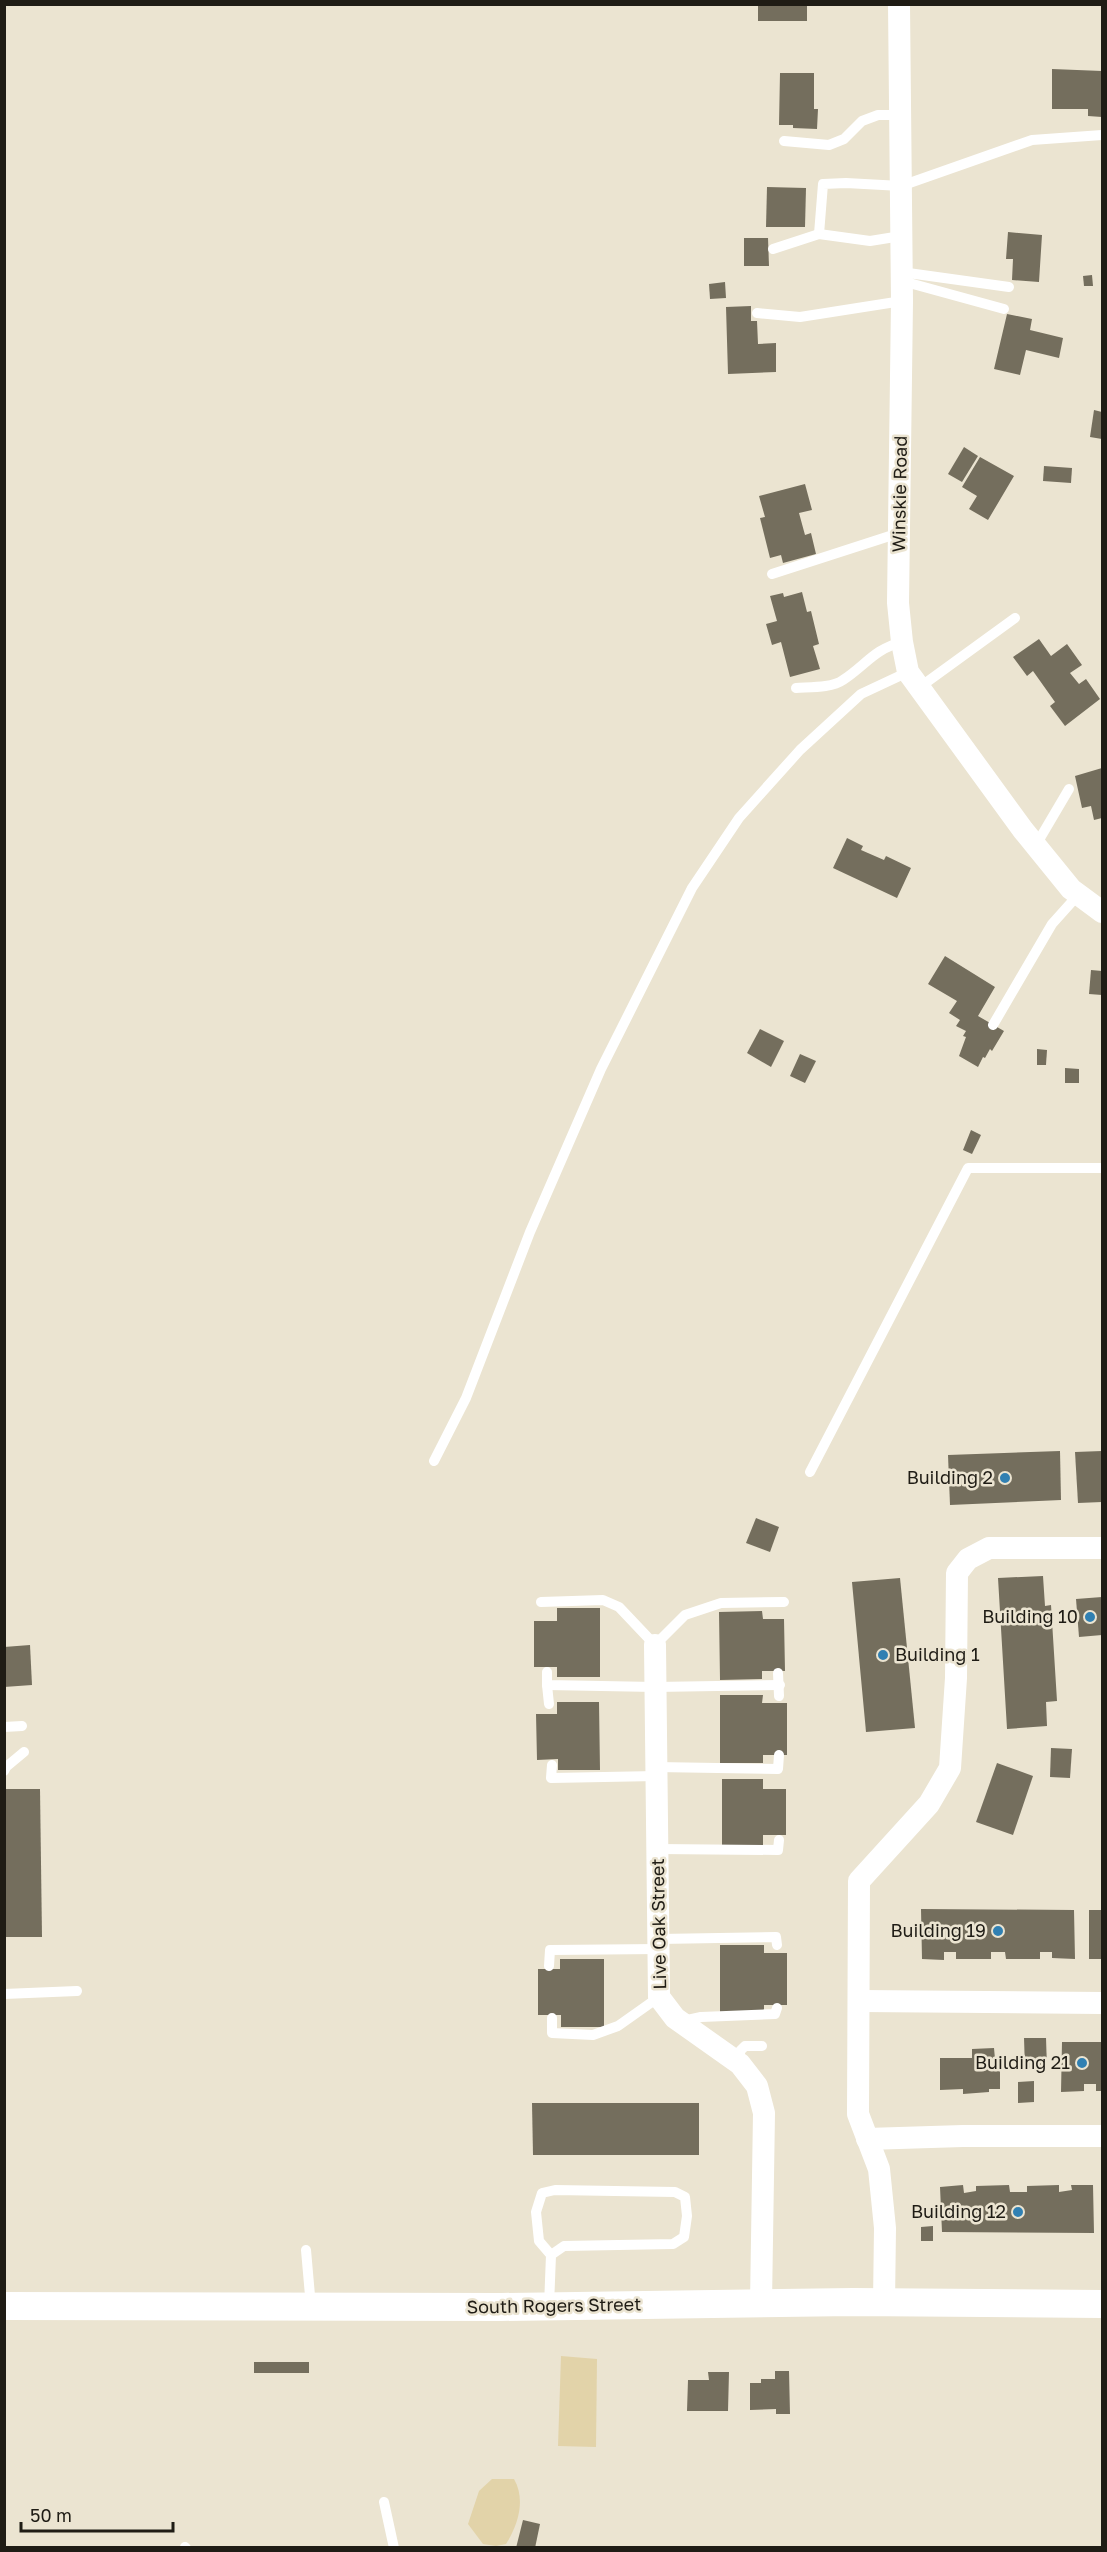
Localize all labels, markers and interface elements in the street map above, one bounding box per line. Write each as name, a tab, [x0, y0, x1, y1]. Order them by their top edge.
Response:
street label: Winskie Road	[887, 435, 911, 553]
place label: Building 2	[907, 1466, 993, 1488]
marker: Building 2	[998, 1471, 1012, 1485]
place label: Building 10	[982, 1605, 1078, 1627]
marker: Building 10	[1083, 1610, 1097, 1624]
place label: Building 1	[895, 1643, 980, 1665]
marker: Building 1	[876, 1648, 890, 1662]
street label: Live Oak Street	[646, 1858, 670, 1990]
place label: Building 19	[890, 1919, 986, 1941]
marker: Building 19	[991, 1924, 1005, 1938]
place label: Building 21	[975, 2051, 1070, 2073]
marker: Building 21	[1075, 2056, 1089, 2070]
place label: Building 12	[911, 2200, 1006, 2222]
marker: Building 12	[1011, 2205, 1025, 2219]
street label: South Rogers Street	[466, 2292, 642, 2318]
scale bar	[21, 2495, 172, 2533]
text: 50 m	[30, 2504, 72, 2526]

